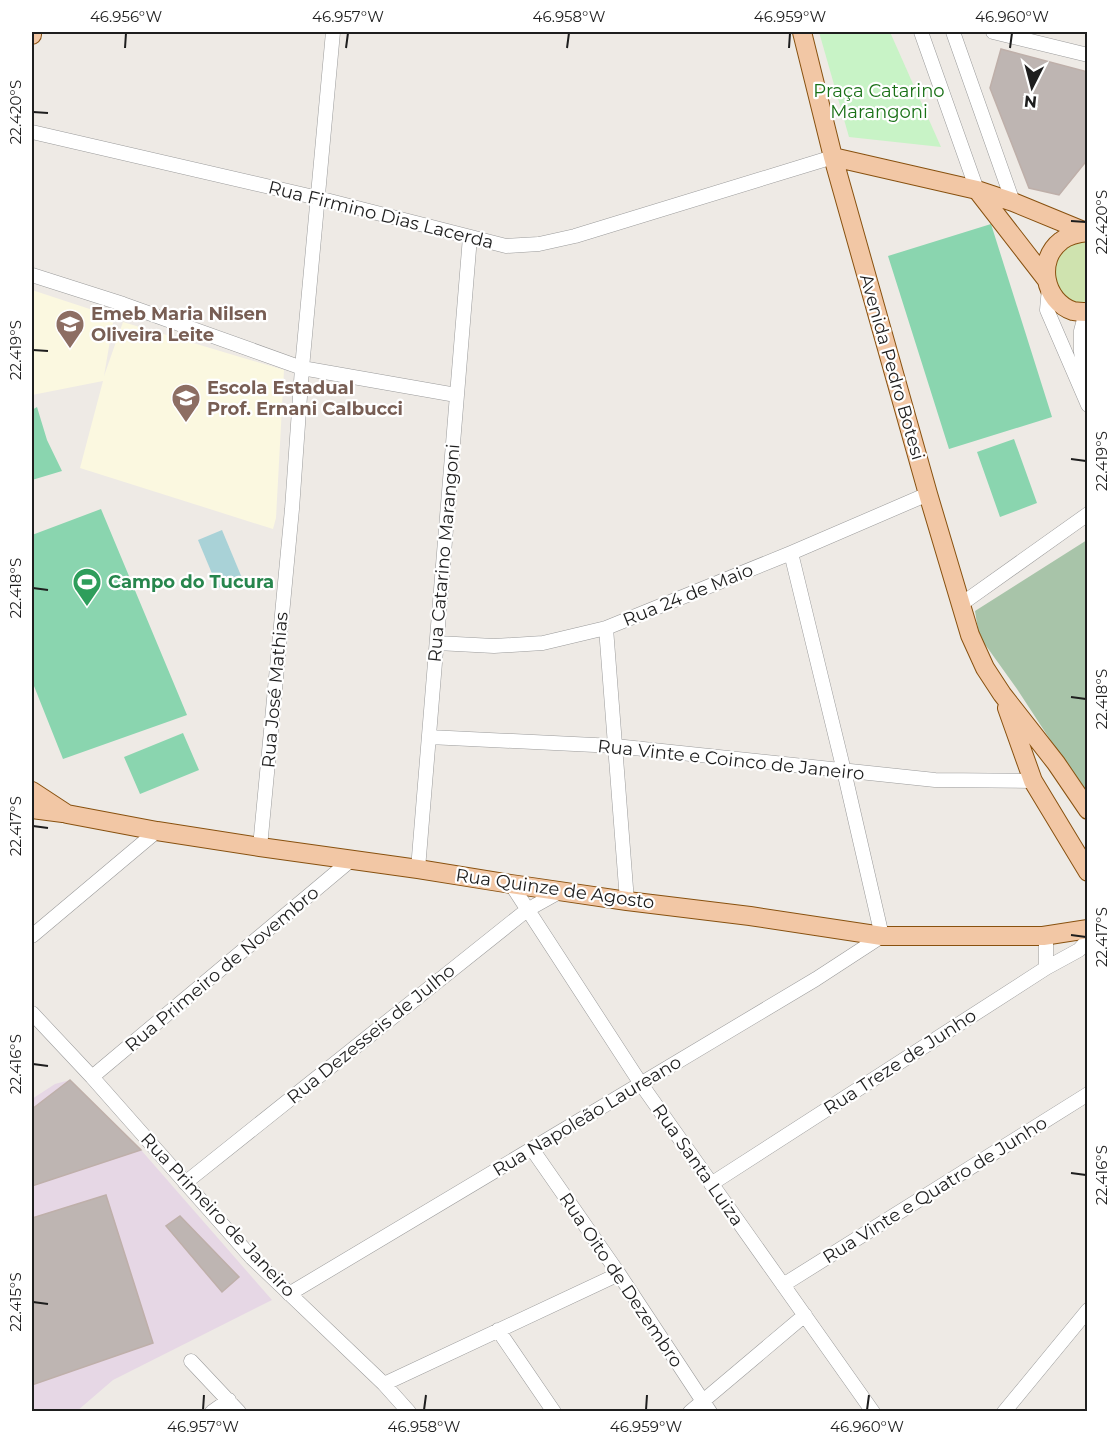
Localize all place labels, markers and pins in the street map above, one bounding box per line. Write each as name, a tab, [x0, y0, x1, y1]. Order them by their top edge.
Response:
place label: Emeb Maria Nilsen Oliveira Leite	[91, 303, 267, 346]
school or university icon: Emeb Maria Nilsen Oliveira Leite	[54, 308, 86, 350]
place label: Escola Estadual Prof. Ernani Calbucci	[207, 377, 403, 420]
school or university icon: Escola Estadual Prof. Ernani Calbucci	[170, 382, 202, 424]
sports icon: Campo do Tucura	[71, 566, 103, 608]
place label: Campo do Tucura	[108, 571, 274, 593]

